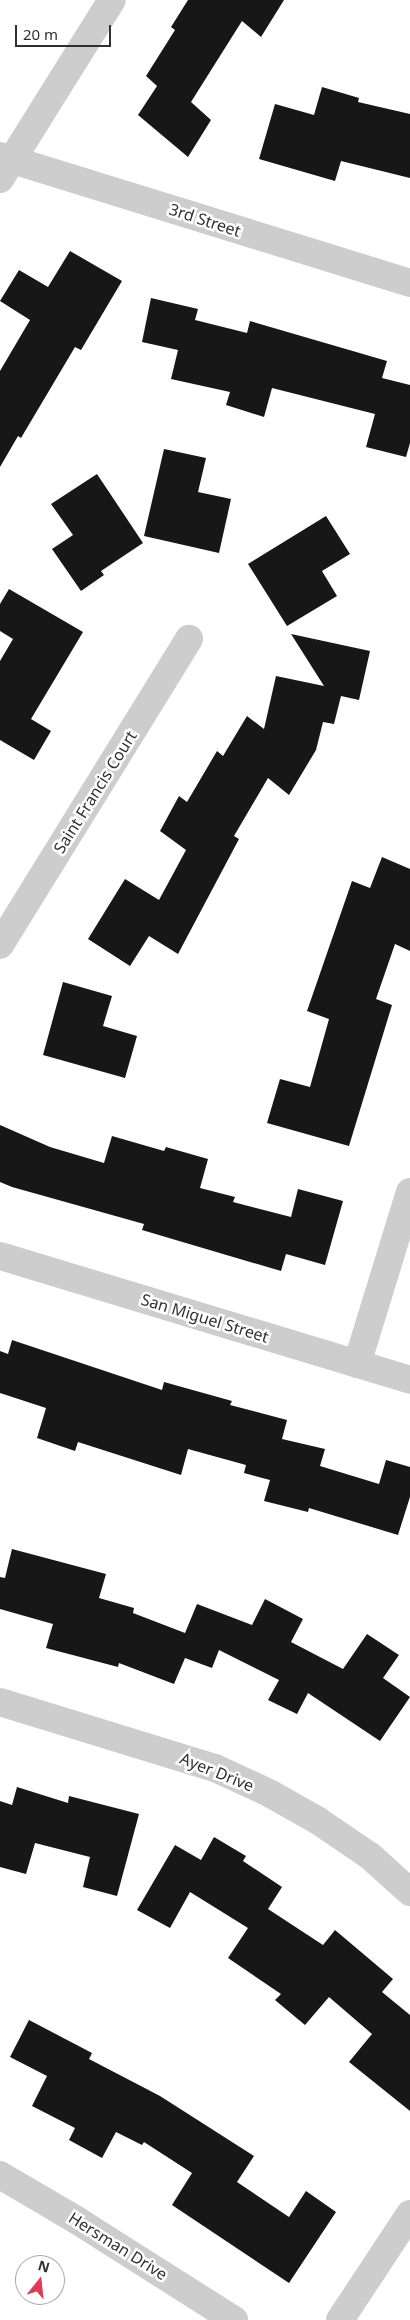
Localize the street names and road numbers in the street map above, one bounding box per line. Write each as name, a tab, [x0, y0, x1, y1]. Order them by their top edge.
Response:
street label: 3rd Street	[167, 199, 243, 241]
street label: Saint Francis Court	[50, 727, 140, 857]
street label: San Miguel Street	[139, 1289, 271, 1347]
street label: Ayer Drive	[177, 1749, 257, 1795]
street label: Hersman Drive	[65, 2208, 171, 2284]

